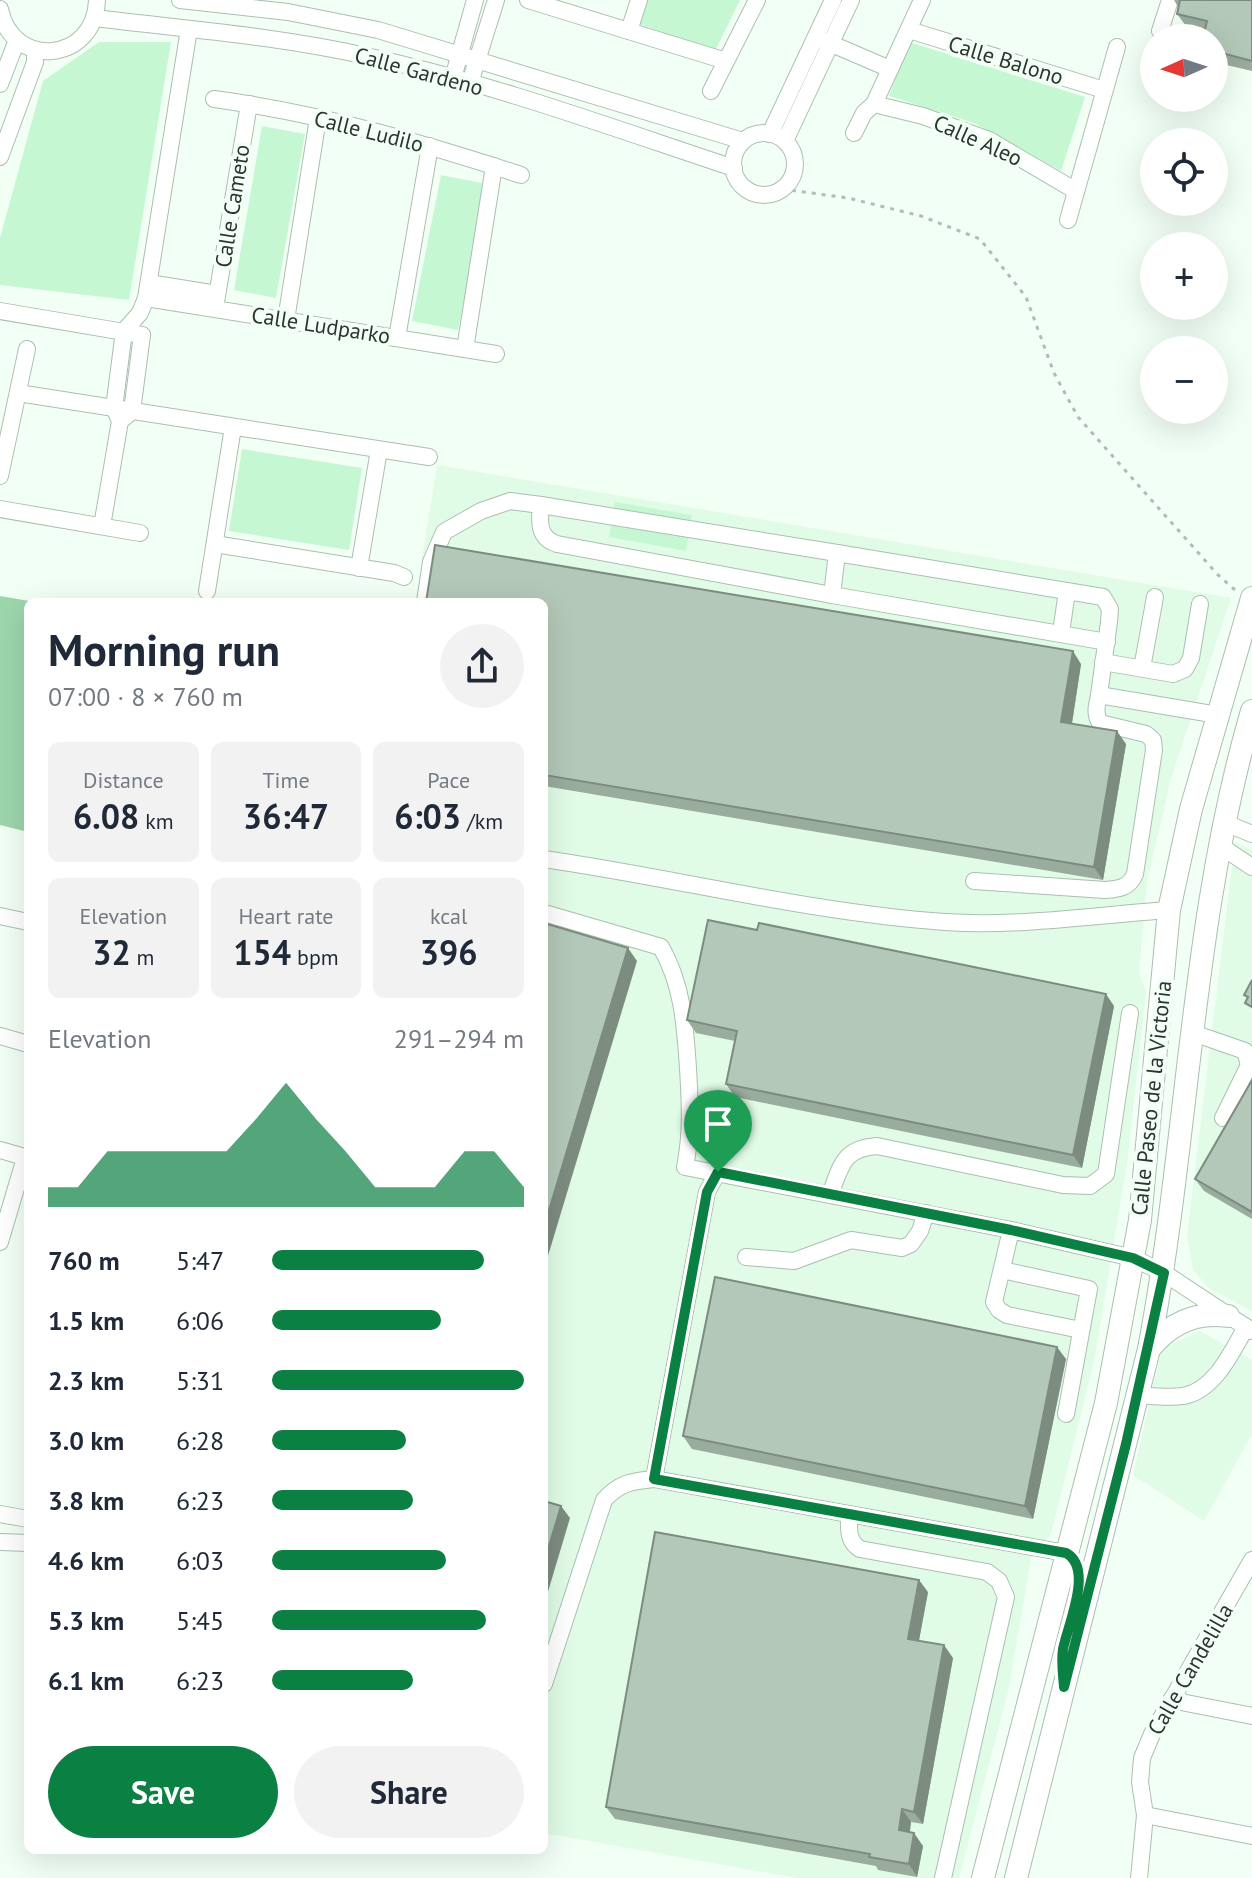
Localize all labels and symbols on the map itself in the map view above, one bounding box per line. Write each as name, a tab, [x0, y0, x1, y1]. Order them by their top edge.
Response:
north arrow	[1140, 24, 1228, 112]
street label: Calle Balono	[945, 29, 1067, 91]
street label: Calle Gardeno	[352, 40, 486, 102]
street label: Calle Ludilo	[311, 104, 427, 158]
street label: Calle Aleo	[929, 108, 1027, 172]
street label: Calle Cameto	[208, 142, 256, 270]
street label: Calle Ludparko	[250, 300, 392, 350]
street label: Calle Paseo de la Victoria	[1125, 979, 1177, 1217]
pin	[684, 1090, 752, 1172]
street label: Calle Candelilla	[1141, 1598, 1239, 1740]

